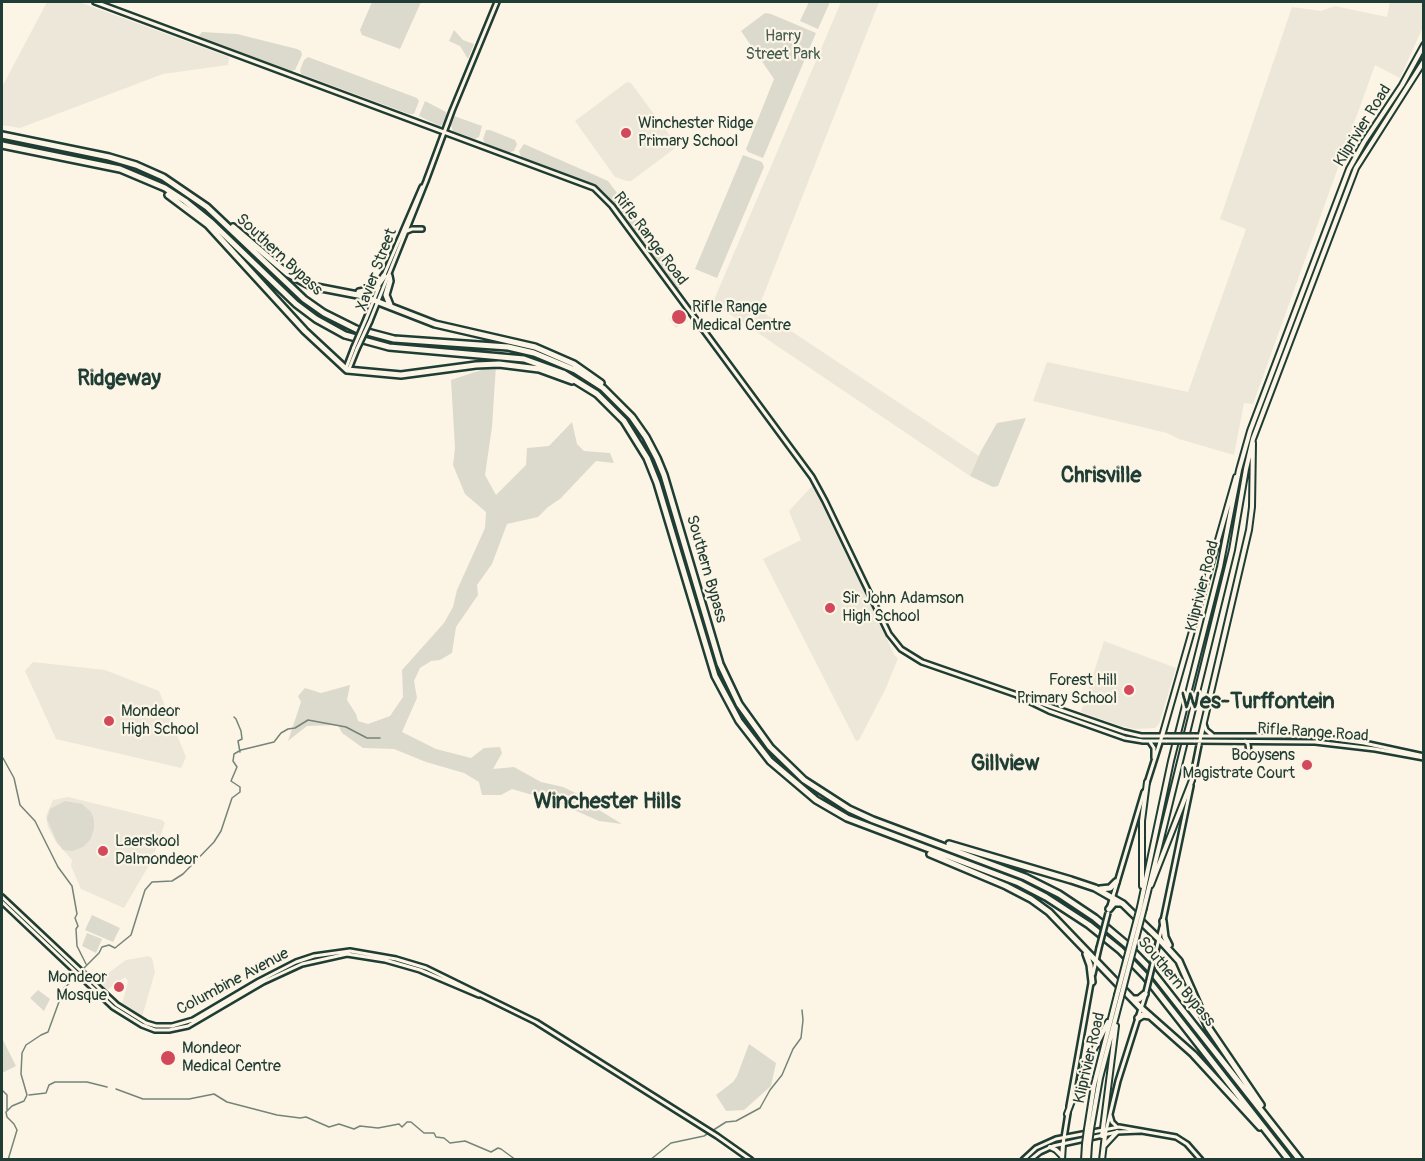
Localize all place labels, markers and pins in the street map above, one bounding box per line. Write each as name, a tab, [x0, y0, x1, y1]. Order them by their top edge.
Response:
place label: Winchester Ridge Primary School	[638, 114, 753, 152]
marker: Winchester Ridge Primary School	[619, 126, 633, 140]
place label: Rifle Range Medical Centre	[692, 298, 791, 336]
marker: Rifle Range Medical Centre	[670, 308, 688, 326]
place label: Sir John Adamson High School	[842, 589, 964, 627]
marker: Sir John Adamson High School	[823, 601, 837, 615]
place label: Forest Hill Primary School	[1017, 671, 1117, 709]
marker: Forest Hill Primary School	[1122, 683, 1136, 697]
place label: Mondeor High School	[121, 702, 199, 740]
marker: Mondeor High School	[102, 714, 116, 728]
place label: Booysens Magistrate Court	[1182, 746, 1295, 784]
marker: Booysens Magistrate Court	[1300, 758, 1314, 772]
place label: Laerskool Dalmondeor	[115, 832, 198, 870]
marker: Laerskool Dalmondeor	[96, 844, 110, 858]
place label: Mondeor Mosque	[48, 968, 107, 1006]
marker: Mondeor Mosque	[112, 980, 126, 994]
place label: Mondeor Medical Centre	[182, 1039, 281, 1077]
marker: Mondeor Medical Centre	[159, 1049, 177, 1067]

